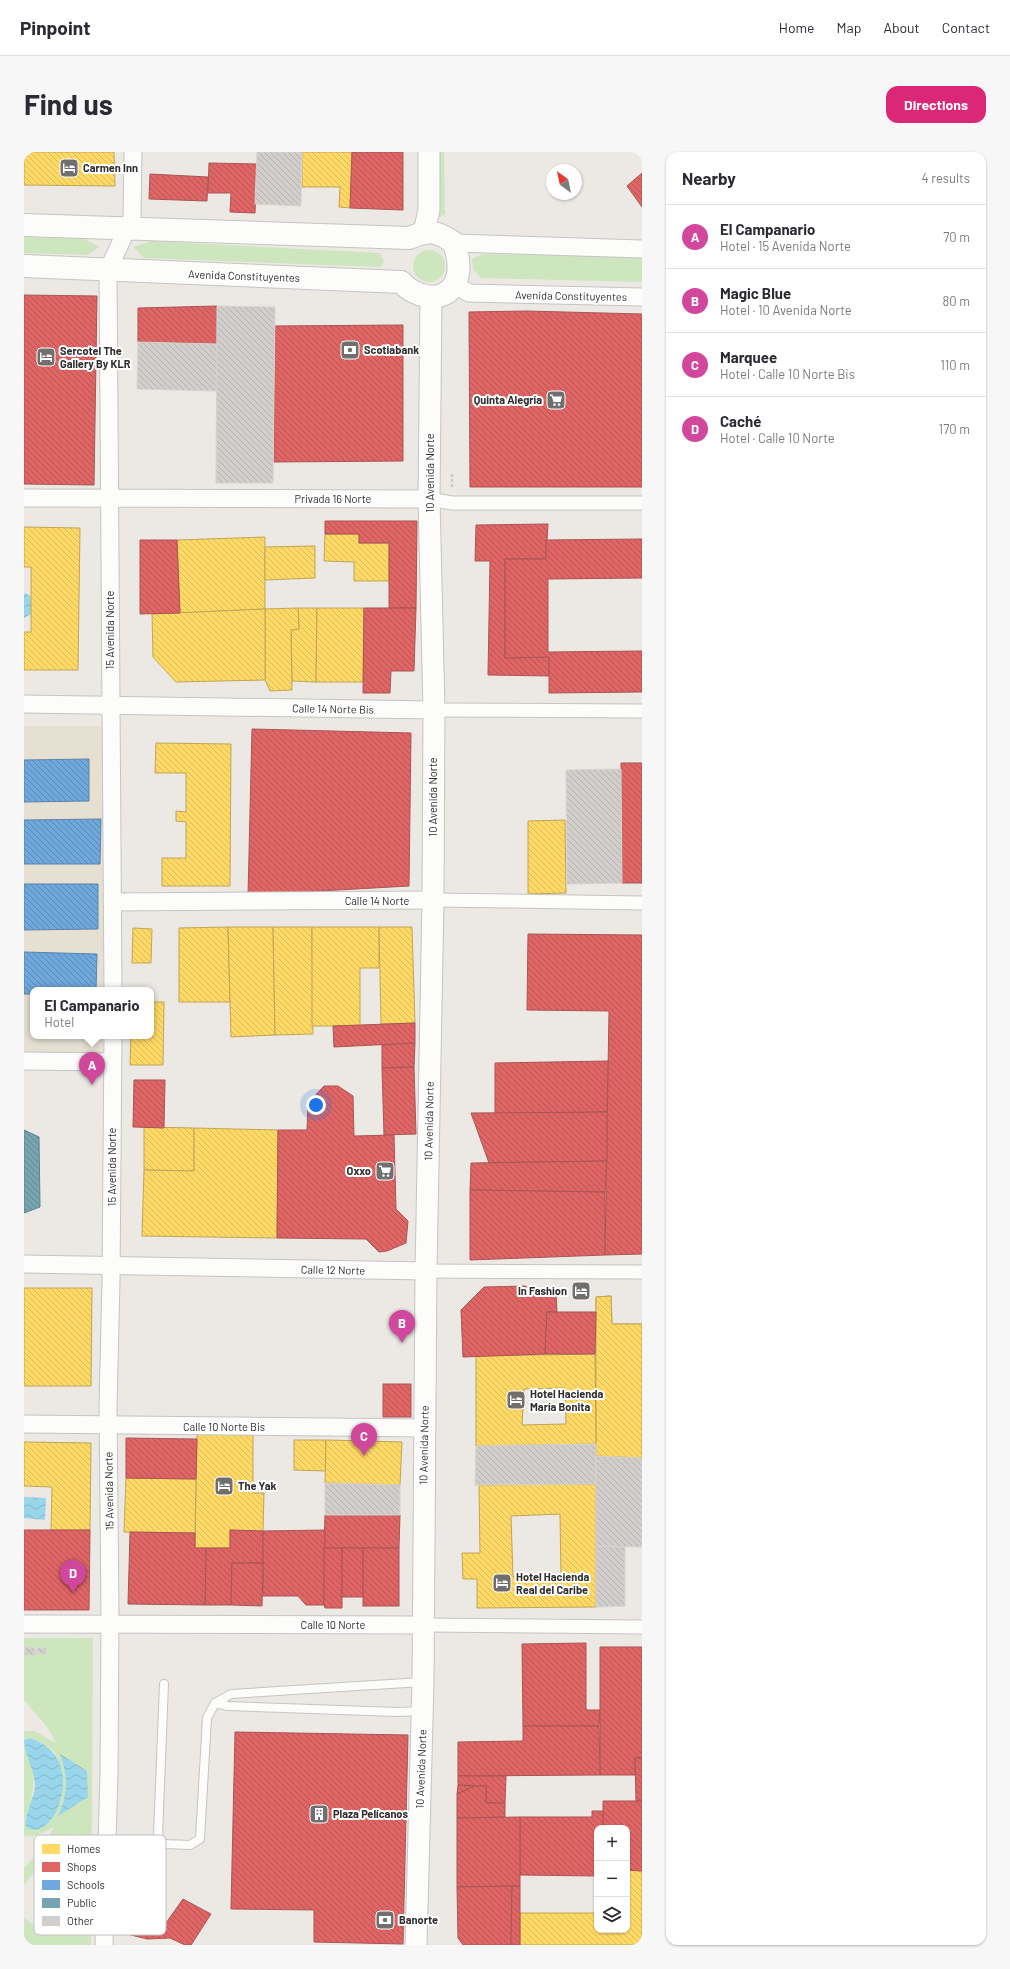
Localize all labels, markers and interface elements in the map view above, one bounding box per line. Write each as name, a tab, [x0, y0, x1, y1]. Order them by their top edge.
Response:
text: Pinpoint	[20, 16, 90, 39]
text: Home	[779, 19, 815, 36]
text: Map	[837, 19, 861, 36]
text: About	[883, 19, 920, 36]
text: Contact	[942, 19, 990, 36]
button: Directions	[886, 86, 986, 123]
text: Find us	[24, 87, 113, 121]
hotel icon: Carmen Inn	[58, 157, 80, 179]
place label: Carmen Inn	[83, 161, 138, 174]
north arrow	[546, 164, 582, 200]
text: Nearby	[682, 168, 736, 188]
text: 4 results	[922, 170, 970, 186]
text: El Campanario	[720, 220, 815, 238]
text: A	[691, 229, 699, 245]
text: 70 m	[943, 229, 970, 245]
text: Hotel · 15 Avenida Norte	[720, 238, 851, 254]
street label: Avenida Constituyentes	[188, 267, 300, 284]
text: Magic Blue	[720, 284, 791, 302]
street label: Avenida Constituyentes	[515, 288, 627, 303]
text: B	[691, 293, 699, 309]
text: 80 m	[943, 293, 970, 309]
text: Hotel · 10 Avenida Norte	[720, 302, 852, 318]
bank icon: Scotiabank	[339, 339, 361, 361]
place label: Scotiabank	[364, 343, 419, 356]
place label: Sercotel The Gallery By KLR	[60, 344, 131, 370]
hotel icon: Sercotel The Gallery By KLR	[35, 346, 57, 368]
text: Marquee	[720, 348, 777, 366]
text: C	[691, 357, 699, 373]
text: 110 m	[940, 357, 970, 373]
text: Hotel · Calle 10 Norte Bis	[720, 366, 855, 382]
supermarket icon: Quinta Alegría	[545, 389, 567, 411]
place label: Quinta Alegría	[474, 393, 542, 406]
text: Caché	[720, 412, 761, 430]
text: D	[691, 421, 699, 437]
text: 170 m	[939, 421, 970, 437]
text: Hotel · Calle 10 Norte	[720, 430, 835, 446]
street label: 10 Avenida Norte	[423, 433, 436, 513]
street label: Privada 16 Norte	[295, 492, 372, 505]
street label: 15 Avenida Norte	[103, 590, 116, 669]
street label: Calle 14 Norte Bis	[292, 701, 374, 716]
street label: 10 Avenida Norte	[426, 757, 439, 837]
street label: Calle 14 Norte	[345, 894, 410, 907]
popup	[30, 987, 154, 1039]
text: El Campanario	[44, 996, 140, 1014]
text: Hotel	[44, 1014, 74, 1030]
pin: A	[79, 1052, 105, 1085]
street label: 10 Avenida Norte	[421, 1081, 436, 1161]
your location	[306, 1095, 326, 1115]
street label: 15 Avenida Norte	[105, 1127, 118, 1206]
supermarket icon: Oxxo	[374, 1160, 396, 1182]
place label: Oxxo	[347, 1164, 371, 1177]
street label: Calle 12 Norte	[301, 1262, 366, 1277]
hotel icon: In Fashion	[570, 1280, 592, 1302]
place label: In Fashion	[518, 1284, 567, 1297]
pin: B	[389, 1310, 415, 1343]
place label: Hotel Hacienda María Bonita	[530, 1387, 604, 1413]
hotel icon: Hotel Hacienda María Bonita	[505, 1389, 527, 1411]
street label: 10 Avenida Norte	[416, 1405, 431, 1485]
street label: Calle 10 Norte Bis	[183, 1420, 265, 1433]
pin: C	[351, 1423, 377, 1456]
street label: 15 Avenida Norte	[101, 1451, 116, 1531]
hotel icon: The Yak	[213, 1475, 235, 1497]
place label: The Yak	[238, 1479, 276, 1492]
pin: D	[60, 1560, 86, 1593]
place label: Hotel Hacienda Real del Caribe	[516, 1570, 590, 1596]
hotel icon: Hotel Hacienda Real del Caribe	[491, 1572, 513, 1594]
street label: Calle 10 Norte	[301, 1618, 366, 1631]
street label: 10 Avenida Norte	[413, 1729, 428, 1809]
building icon: Plaza Pelícanos	[308, 1803, 330, 1825]
place label: Plaza Pelícanos	[333, 1807, 408, 1820]
map controls	[594, 1825, 630, 1933]
button: +	[594, 1825, 630, 1861]
legend	[34, 1835, 166, 1935]
text: Homes	[67, 1842, 100, 1855]
text: Shops	[67, 1860, 97, 1873]
button: −	[594, 1861, 630, 1897]
text: Schools	[67, 1878, 105, 1891]
text: Public	[67, 1896, 97, 1909]
button: layers	[594, 1897, 630, 1933]
bank icon: Banorte	[374, 1909, 396, 1931]
place label: Banorte	[399, 1913, 438, 1926]
text: Other	[67, 1914, 94, 1927]

